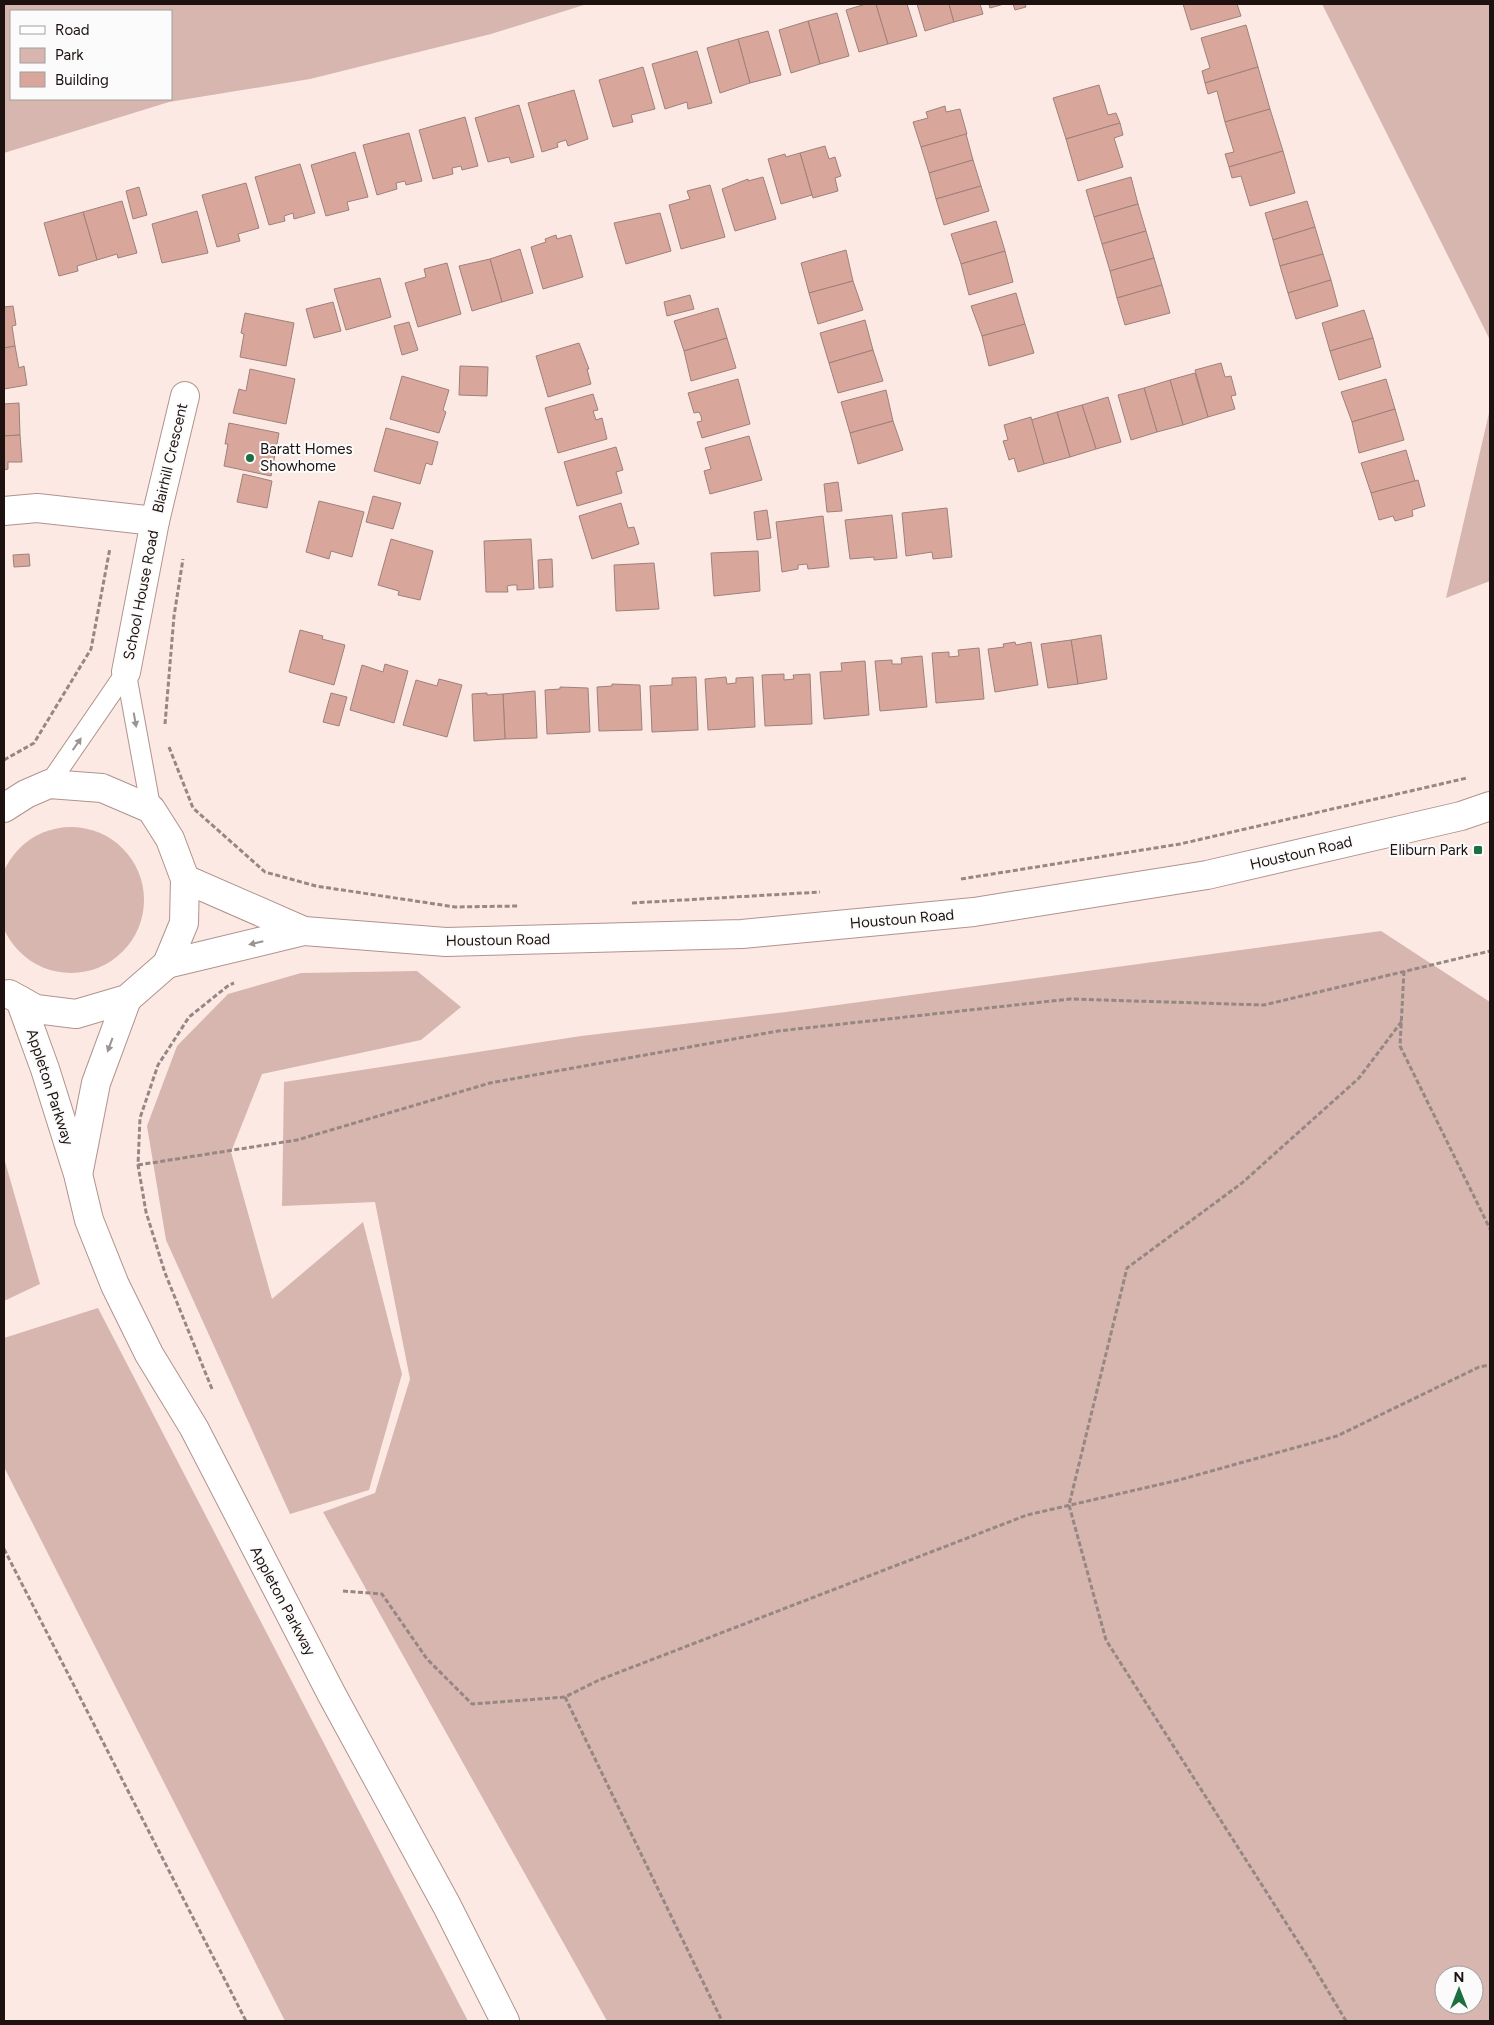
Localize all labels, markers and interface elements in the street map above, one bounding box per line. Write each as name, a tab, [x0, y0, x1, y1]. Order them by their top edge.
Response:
legend	[10, 10, 172, 100]
text: Road	[55, 21, 90, 39]
text: Park	[55, 46, 84, 64]
text: Building	[55, 71, 109, 89]
street label: Blairhill Crescent	[149, 401, 191, 515]
place label: Baratt Homes Showhome	[260, 440, 353, 475]
marker: Baratt Homes Showhome	[244, 452, 256, 464]
street label: School House Road	[120, 529, 162, 661]
one-way arrow	[131, 712, 139, 728]
one-way arrow	[72, 737, 82, 751]
street label: Houstoun Road	[1248, 832, 1354, 874]
place label: Eliburn Park	[1390, 841, 1469, 859]
marker: Eliburn Park	[1472, 844, 1484, 856]
street label: Houstoun Road	[849, 905, 955, 933]
street label: Houstoun Road	[446, 930, 550, 950]
one-way arrow	[249, 939, 264, 947]
street label: Appleton Parkway	[23, 1027, 77, 1148]
one-way arrow	[106, 1038, 114, 1053]
street label: Appleton Parkway	[247, 1543, 319, 1659]
north arrow	[1434, 1965, 1484, 2015]
text: N	[1454, 1969, 1464, 1986]

